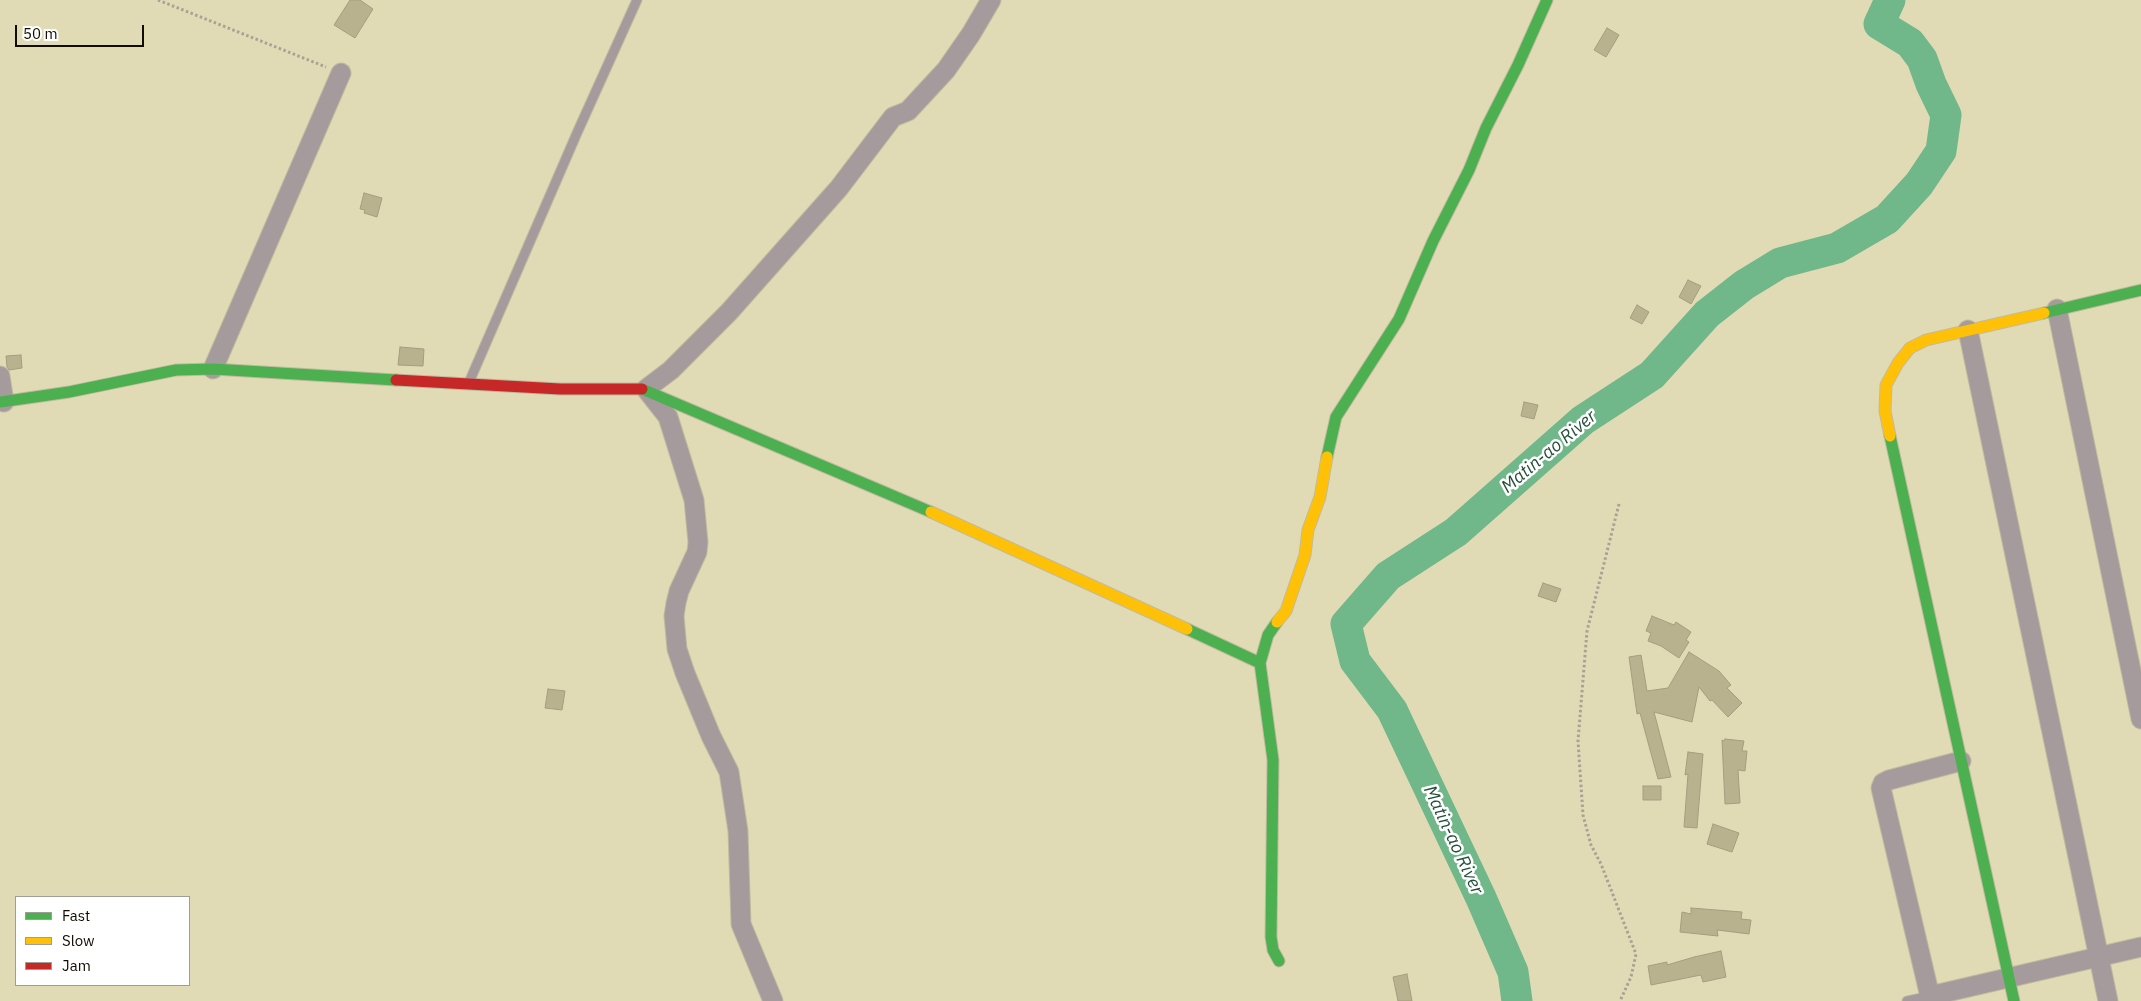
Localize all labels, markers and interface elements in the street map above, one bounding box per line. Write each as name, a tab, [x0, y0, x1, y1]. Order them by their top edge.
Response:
scale bar	[18, 15, 146, 47]
text: 50 m	[23, 24, 58, 43]
water label: Matin-ao River	[1497, 406, 1601, 498]
water label: Matin-ao River	[1418, 782, 1488, 898]
legend	[15, 896, 190, 986]
text: Fast	[62, 906, 90, 925]
text: Slow	[62, 931, 95, 950]
text: Jam	[62, 956, 91, 975]

